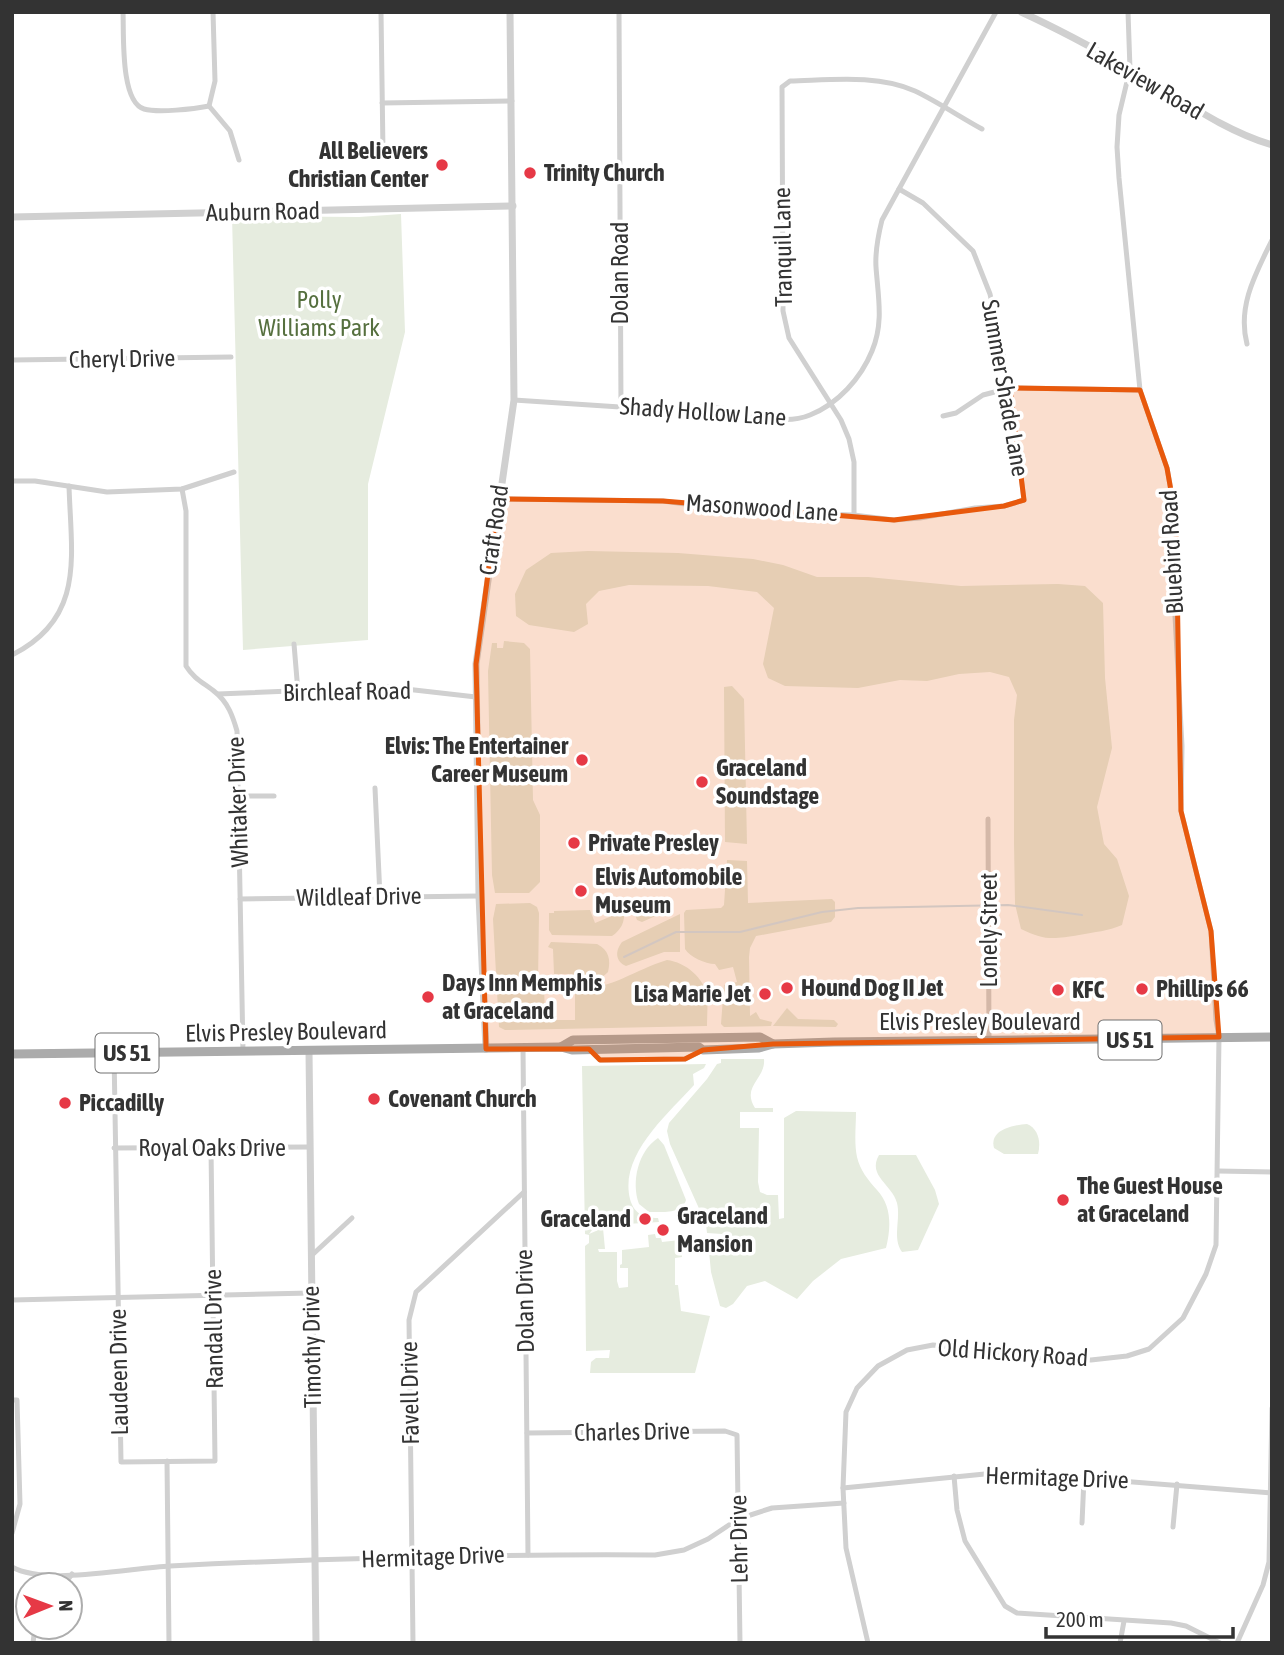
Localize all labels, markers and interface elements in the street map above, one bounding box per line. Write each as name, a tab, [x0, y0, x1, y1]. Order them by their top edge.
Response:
street label: Lakeview Road	[1082, 36, 1209, 125]
place label: All Believers Christian Center	[288, 137, 429, 192]
marker: All Believers Christian Center	[434, 157, 450, 173]
place label: Trinity Church	[544, 159, 665, 186]
marker: Trinity Church	[522, 165, 538, 181]
street label: Tranquil Lane	[768, 187, 797, 307]
street label: Auburn Road	[206, 197, 320, 226]
street label: Dolan Road	[606, 222, 633, 324]
park label: Polly Williams Park	[258, 286, 380, 341]
street label: Summer Shade Lane	[977, 297, 1034, 478]
street label: Cheryl Drive	[68, 344, 175, 373]
street label: Shady Hollow Lane	[619, 392, 787, 431]
street label: Craft Road	[474, 483, 513, 577]
street label: Masonwood Lane	[685, 489, 839, 526]
street label: Bluebird Road	[1155, 489, 1188, 615]
street label: Birchleaf Road	[283, 677, 411, 706]
place label: Elvis: The Entertainer Career Museum	[385, 732, 569, 787]
street label: Whitaker Drive	[222, 736, 253, 868]
marker: Elvis: The Entertainer Career Museum	[574, 752, 590, 768]
place label: Graceland Soundstage	[716, 754, 819, 809]
marker: Graceland Soundstage	[694, 774, 710, 790]
place label: Private Presley	[588, 829, 719, 856]
marker: Private Presley	[566, 835, 582, 851]
place label: Elvis Automobile Museum	[595, 863, 742, 918]
street label: Lonely Street	[975, 872, 1002, 988]
street label: Wildleaf Drive	[296, 882, 422, 911]
marker: Elvis Automobile Museum	[573, 883, 589, 899]
place label: Days Inn Memphis at Graceland	[442, 969, 603, 1024]
place label: Hound Dog II Jet	[801, 974, 944, 1001]
place label: Phillips 66	[1156, 975, 1249, 1002]
place label: KFC	[1072, 976, 1104, 1003]
place label: Lisa Marie Jet	[634, 980, 751, 1007]
marker: Hound Dog II Jet	[779, 980, 795, 996]
marker: Phillips 66	[1134, 981, 1150, 997]
marker: KFC	[1050, 982, 1066, 998]
marker: Lisa Marie Jet	[757, 986, 773, 1002]
marker: Days Inn Memphis at Graceland	[420, 989, 436, 1005]
street label: Elvis Presley Boulevard	[879, 1008, 1081, 1035]
street label: Elvis Presley Boulevard	[185, 1016, 387, 1047]
road number: US 51	[1098, 1021, 1162, 1060]
road number: US 51	[96, 1034, 158, 1072]
place label: Covenant Church	[388, 1085, 537, 1112]
place label: Piccadilly	[79, 1089, 164, 1116]
marker: Covenant Church	[366, 1091, 382, 1107]
marker: Piccadilly	[57, 1095, 73, 1111]
street label: Royal Oaks Drive	[138, 1134, 286, 1161]
place label: The Guest House at Graceland	[1077, 1172, 1223, 1227]
marker: The Guest House at Graceland	[1055, 1192, 1071, 1208]
place label: Graceland Mansion	[677, 1202, 768, 1257]
place label: Graceland	[540, 1205, 631, 1232]
marker: Graceland	[637, 1211, 653, 1227]
marker: Graceland Mansion	[655, 1222, 671, 1238]
street label: Dolan Drive	[510, 1249, 539, 1353]
street label: Randall Drive	[199, 1269, 228, 1389]
street label: Timothy Drive	[297, 1286, 326, 1408]
street label: Laudeen Drive	[104, 1308, 133, 1436]
street label: Old Hickory Road	[937, 1334, 1089, 1371]
street label: Favell Drive	[395, 1341, 424, 1445]
street label: Charles Drive	[574, 1417, 690, 1446]
street label: Hermitage Drive	[985, 1462, 1129, 1493]
street label: Lehr Drive	[724, 1494, 753, 1584]
street label: Hermitage Drive	[361, 1541, 505, 1572]
north arrow	[14, 1571, 84, 1641]
scale bar	[1046, 1596, 1233, 1640]
text: N	[55, 1600, 77, 1612]
text: 200 m	[1056, 1607, 1104, 1631]

